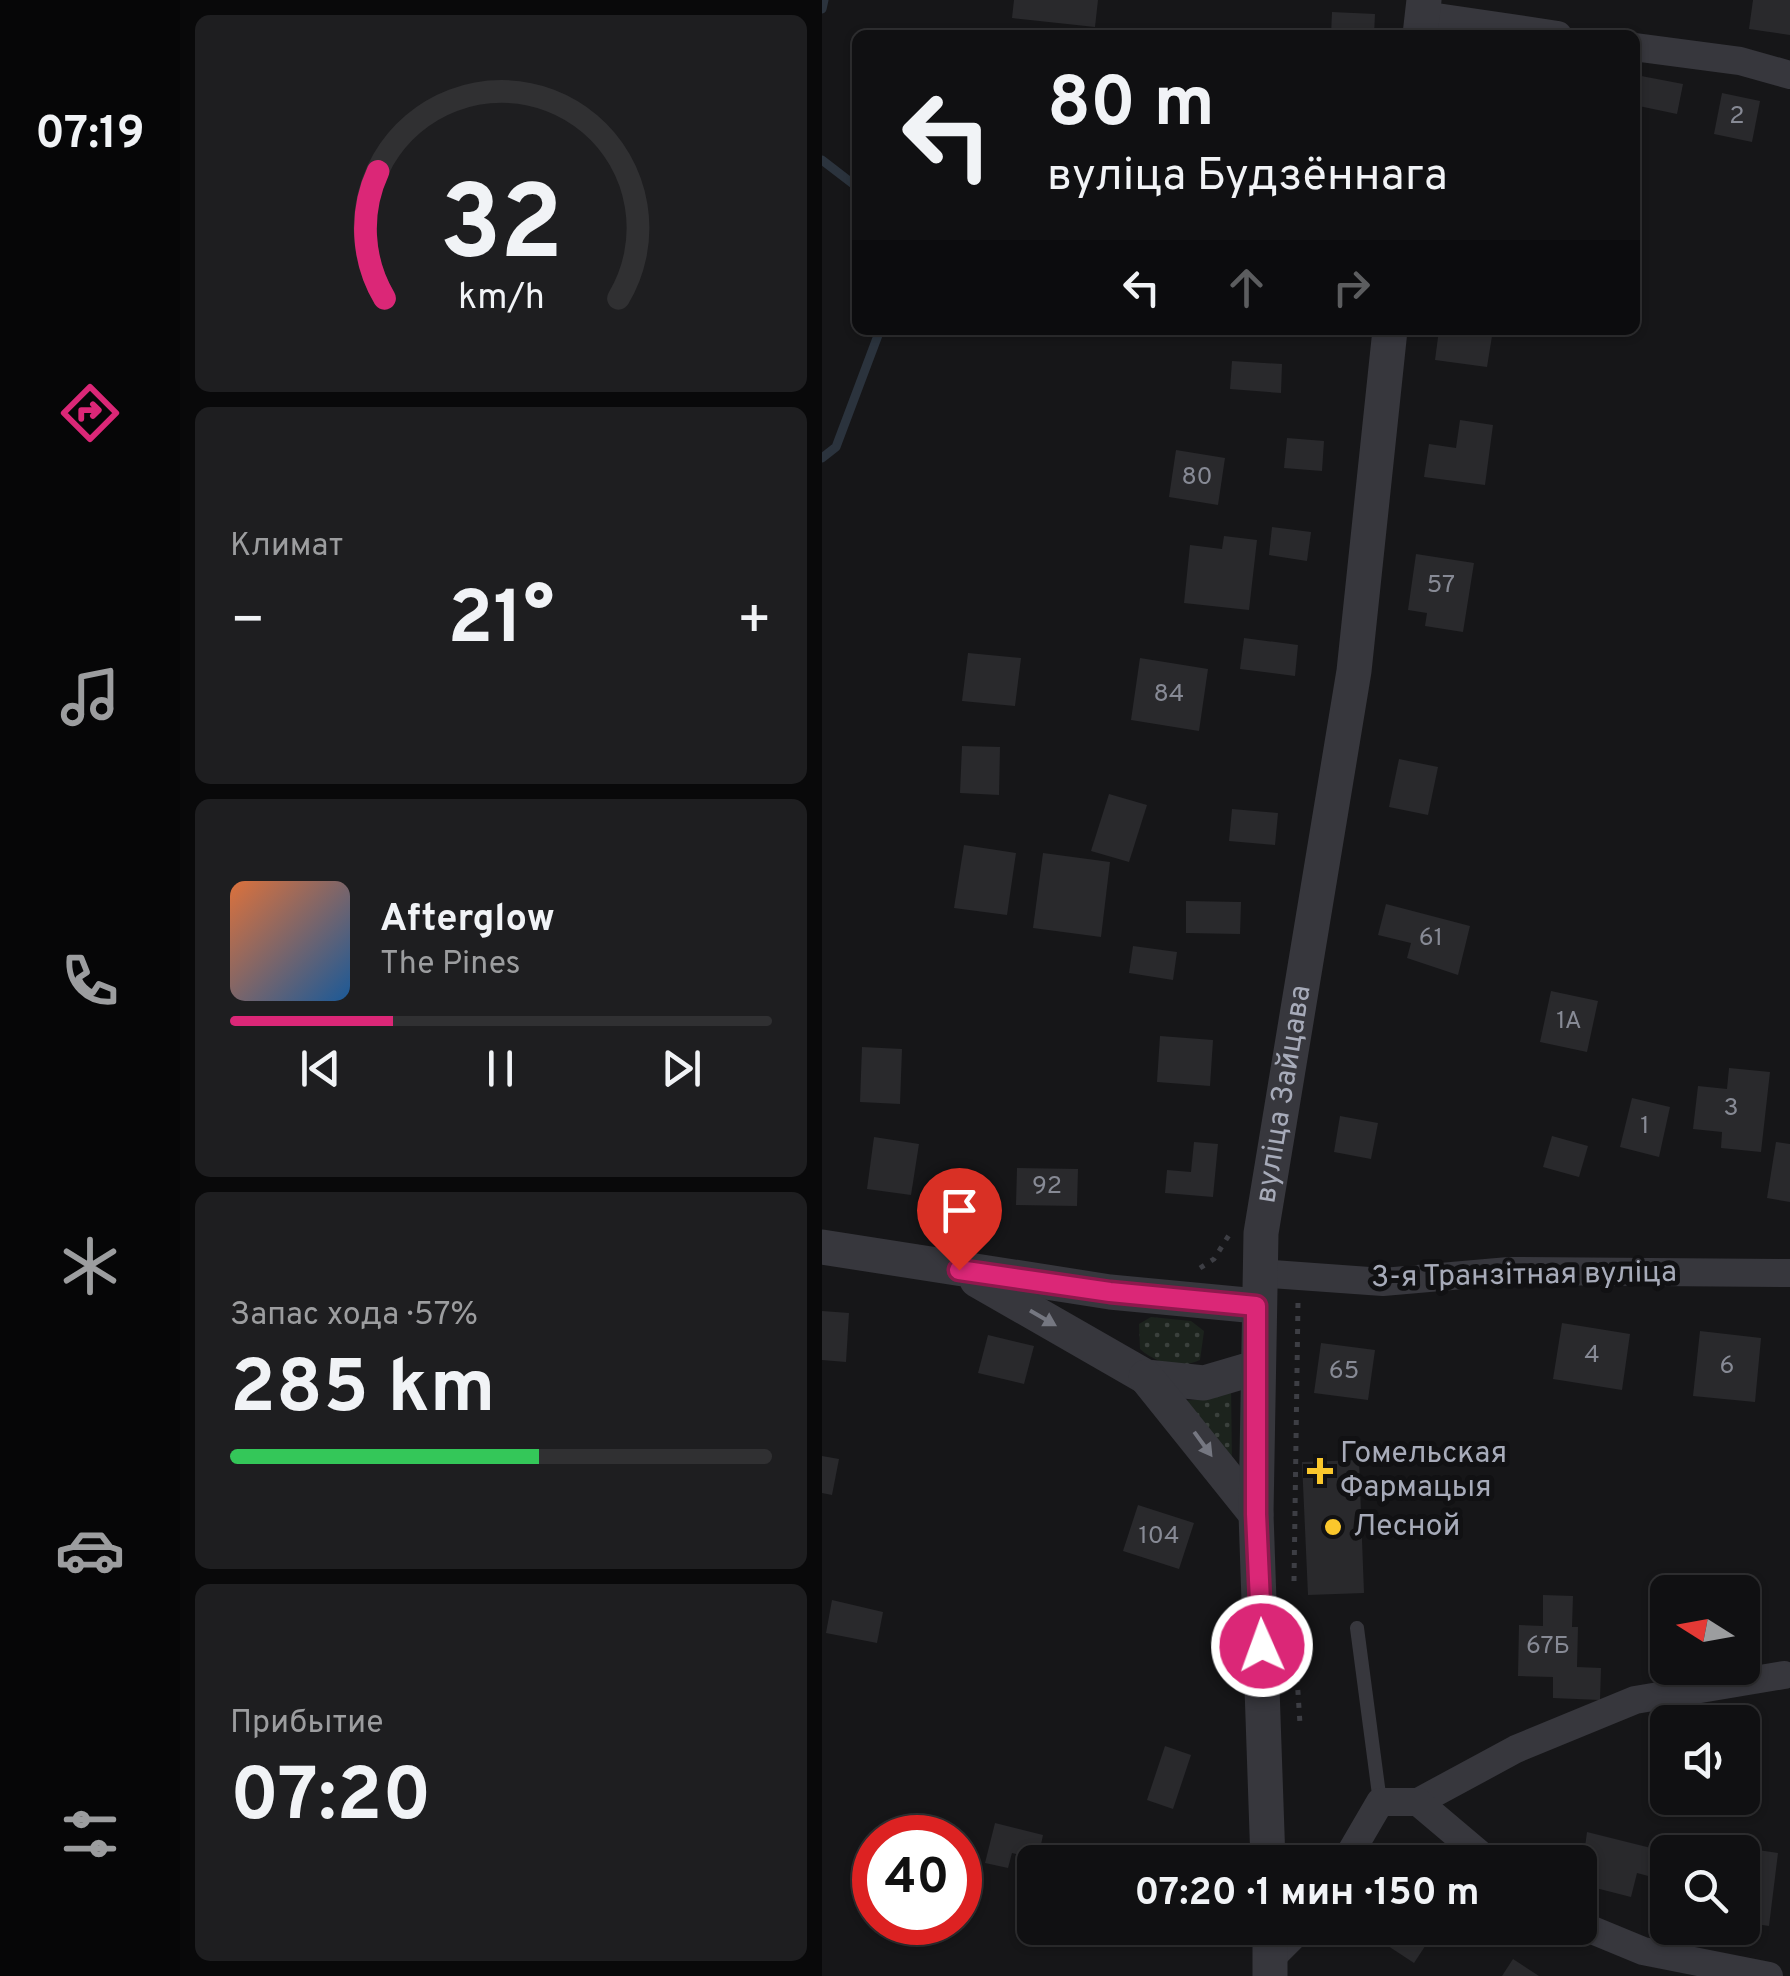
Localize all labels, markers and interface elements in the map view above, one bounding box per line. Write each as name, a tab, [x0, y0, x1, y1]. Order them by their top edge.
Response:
text: 80 m	[1047, 62, 1215, 151]
icon: left	[882, 70, 1012, 200]
house number: 2	[1729, 101, 1745, 133]
text: 07:19	[35, 107, 145, 164]
text: вуліца Будзённага	[1047, 149, 1448, 206]
text: 32	[439, 164, 563, 296]
icon: left	[1114, 260, 1169, 315]
icon: ahead	[1219, 260, 1274, 315]
icon: right	[1324, 260, 1379, 315]
text: km/h	[458, 276, 544, 322]
icon: directions	[55, 378, 125, 448]
house number: 80	[1181, 462, 1213, 494]
text: Климат	[230, 527, 343, 567]
house number: 57	[1427, 570, 1455, 602]
text: 21°	[447, 575, 555, 670]
text: −	[230, 588, 265, 658]
text: +	[737, 588, 772, 658]
icon: music	[55, 662, 125, 732]
house number: 84	[1154, 679, 1184, 711]
text: Afterglow	[380, 896, 555, 945]
house number: 61	[1419, 923, 1443, 955]
text: The Pines	[380, 945, 521, 985]
icon: phone	[55, 946, 125, 1016]
street label: вуліца Зайцава	[1248, 982, 1320, 1206]
house number: 1А	[1556, 1006, 1582, 1038]
icon: previous	[293, 1041, 348, 1096]
icon: pause	[473, 1041, 528, 1096]
icon: next	[654, 1041, 709, 1096]
house number: 3	[1723, 1093, 1739, 1125]
house number: 1	[1640, 1111, 1650, 1143]
pin	[917, 1168, 1002, 1271]
house number: 92	[1032, 1171, 1062, 1203]
icon: arrive	[932, 1183, 987, 1238]
icon: climate	[55, 1231, 125, 1301]
street label: 3-я Транзітная вуліца	[1371, 1255, 1677, 1297]
text: Запас хода · 57%	[230, 1296, 478, 1336]
one-way arrow	[1029, 1309, 1057, 1327]
house number: 4	[1584, 1340, 1600, 1372]
text: 285 km	[230, 1344, 495, 1439]
house number: 6	[1720, 1351, 1734, 1383]
house number: 65	[1329, 1356, 1359, 1388]
one-way arrow	[1193, 1431, 1212, 1458]
place label: Гомельская Фармацыя	[1340, 1436, 1507, 1507]
marker: Гомельская Фармацыя	[1309, 1460, 1331, 1482]
place label: Лесной	[1353, 1509, 1460, 1546]
icon: car	[55, 1515, 125, 1585]
marker: Лесной	[1322, 1516, 1344, 1538]
house number: 104	[1139, 1521, 1179, 1553]
north arrow	[1650, 1575, 1760, 1685]
map controls	[1650, 1575, 1760, 1945]
position arrow	[1210, 1594, 1314, 1698]
house number: 67Б	[1526, 1631, 1570, 1663]
text: Прибытие	[230, 1704, 384, 1744]
button: sound	[1650, 1705, 1760, 1815]
text: 07:20	[230, 1752, 432, 1847]
icon: filters	[55, 1799, 125, 1869]
speed limit sign: 40	[852, 1815, 982, 1945]
button: search	[1650, 1835, 1760, 1945]
text: 07:20 · 1 мин · 150 m	[1134, 1870, 1480, 1919]

